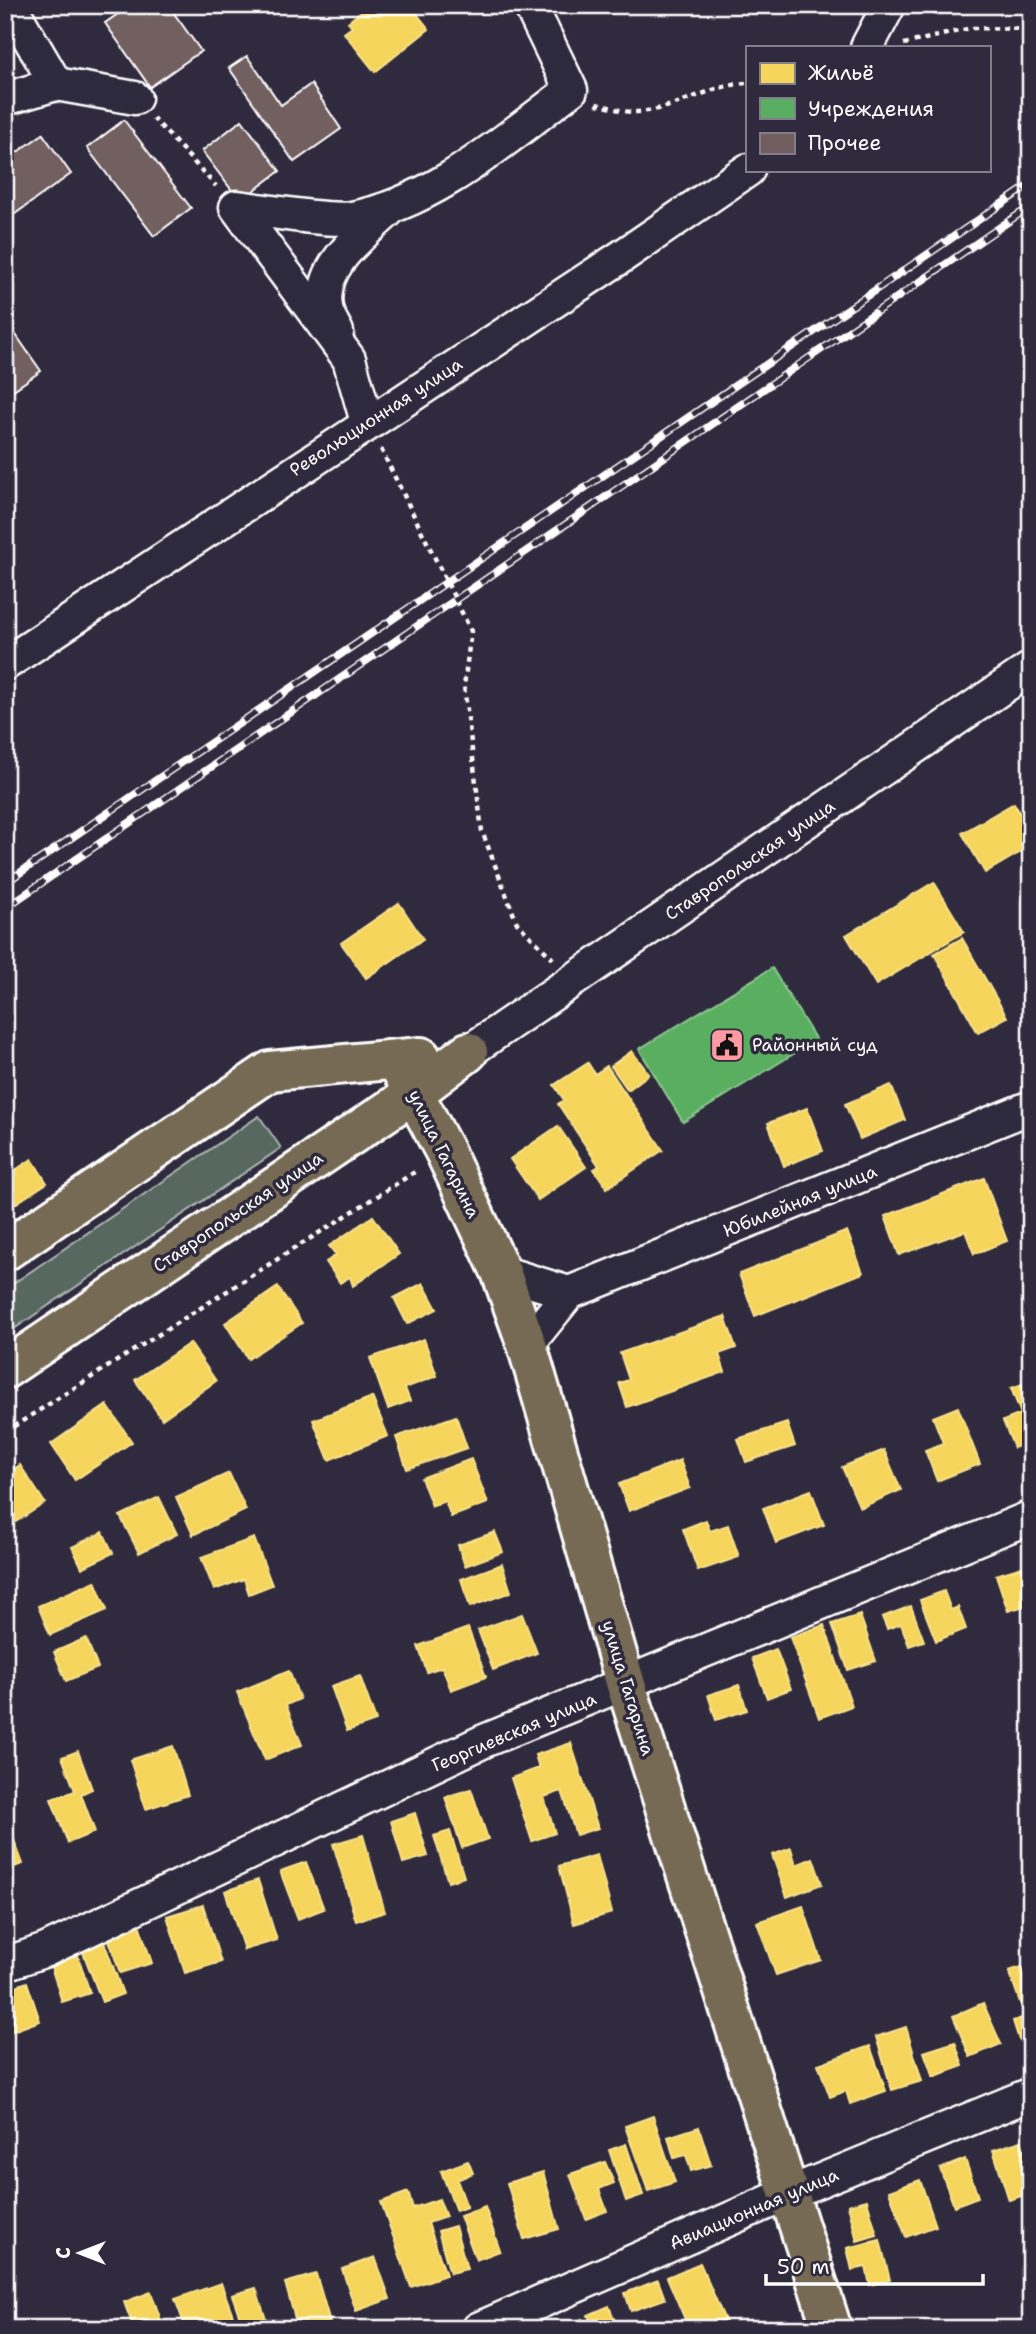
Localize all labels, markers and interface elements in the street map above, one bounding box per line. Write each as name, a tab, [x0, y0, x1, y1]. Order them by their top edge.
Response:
legend	[746, 46, 990, 172]
text: Жильё	[808, 59, 874, 87]
text: Учреждения	[808, 95, 934, 123]
text: Прочее	[808, 129, 881, 157]
street label: Революционная улица	[285, 352, 467, 482]
street label: Ставропольская улица	[660, 794, 840, 926]
public building icon: Районный суд	[708, 1026, 746, 1064]
place label: Районный суд	[752, 1033, 878, 1057]
street label: улица Гагарина	[403, 1086, 485, 1222]
street label: Ставропольская улица	[148, 1146, 328, 1278]
street label: Юбилейная улица	[720, 1159, 880, 1243]
street label: улица Гагарина	[596, 1618, 660, 1758]
street label: Георгиевская улица	[428, 1687, 600, 1777]
street label: Авиационная улица	[666, 2162, 842, 2256]
north arrow	[46, 2218, 116, 2288]
scale bar	[766, 2243, 984, 2287]
text: С	[51, 2247, 76, 2259]
text: 50 m	[777, 2253, 830, 2281]

